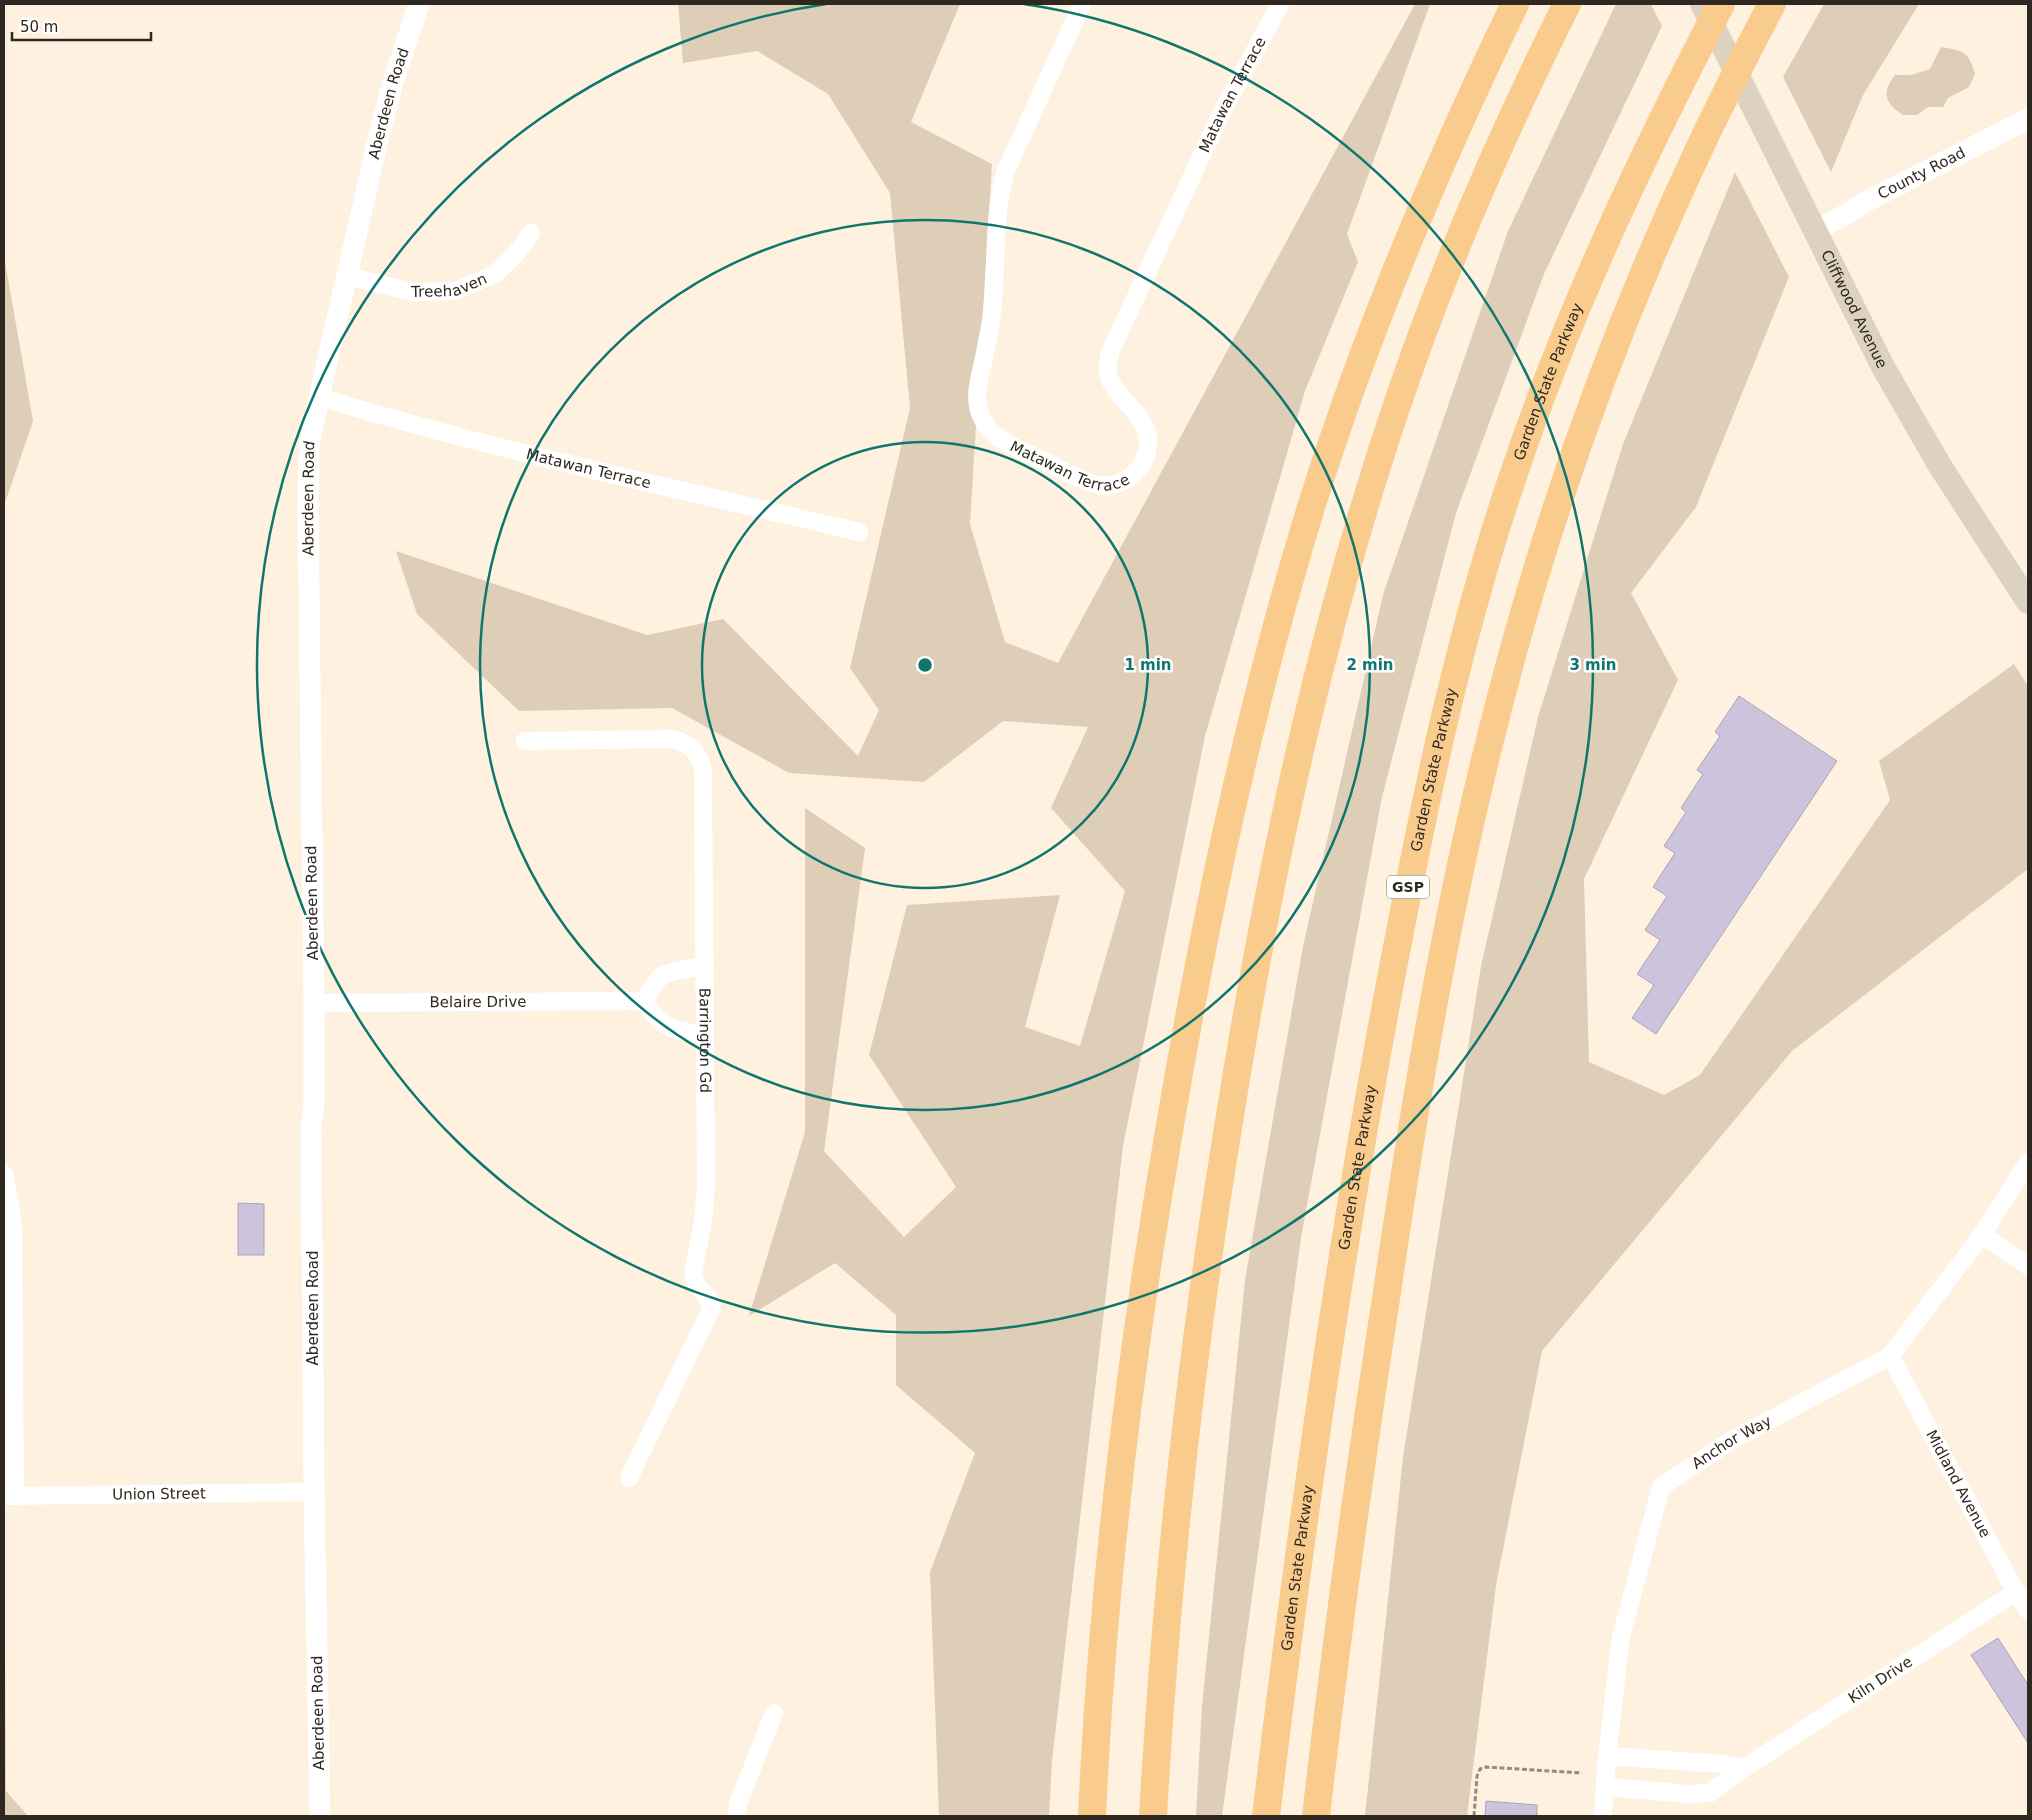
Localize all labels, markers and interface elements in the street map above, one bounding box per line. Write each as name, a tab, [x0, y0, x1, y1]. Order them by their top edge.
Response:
scale bar	[12, 10, 151, 42]
text: 50 m	[20, 18, 58, 36]
street label: Matawan Terrace	[1195, 34, 1270, 156]
street label: Aberdeen Road	[365, 45, 413, 161]
street label: County Road	[1875, 143, 1968, 203]
street label: Cliffwood Avenue	[1817, 247, 1891, 371]
street label: Treehaven	[410, 269, 490, 301]
street label: Garden State Parkway	[1510, 300, 1587, 463]
street label: Matawan Terrace	[1007, 437, 1133, 495]
street label: Aberdeen Road	[299, 439, 319, 556]
street label: Matawan Terrace	[524, 445, 653, 492]
centre of rings	[916, 656, 934, 674]
text: 1 min	[1124, 656, 1172, 674]
text: 2 min	[1346, 656, 1394, 674]
text: 3 min	[1569, 656, 1617, 674]
street label: Garden State Parkway	[1407, 686, 1461, 853]
street label: Aberdeen Road	[302, 845, 322, 961]
road number: GSP	[1387, 876, 1429, 899]
street label: Barrington Gd	[696, 988, 714, 1093]
street label: Belaire Drive	[429, 993, 527, 1011]
street label: Garden State Parkway	[1335, 1083, 1380, 1251]
street label: Aberdeen Road	[304, 1251, 322, 1365]
street label: Anchor Way	[1688, 1412, 1775, 1473]
street label: Midland Avenue	[1922, 1427, 1994, 1541]
street label: Union Street	[112, 1484, 206, 1504]
street label: Garden State Parkway	[1278, 1484, 1318, 1652]
street label: Kiln Drive	[1845, 1653, 1916, 1707]
street label: Aberdeen Road	[308, 1655, 328, 1771]

